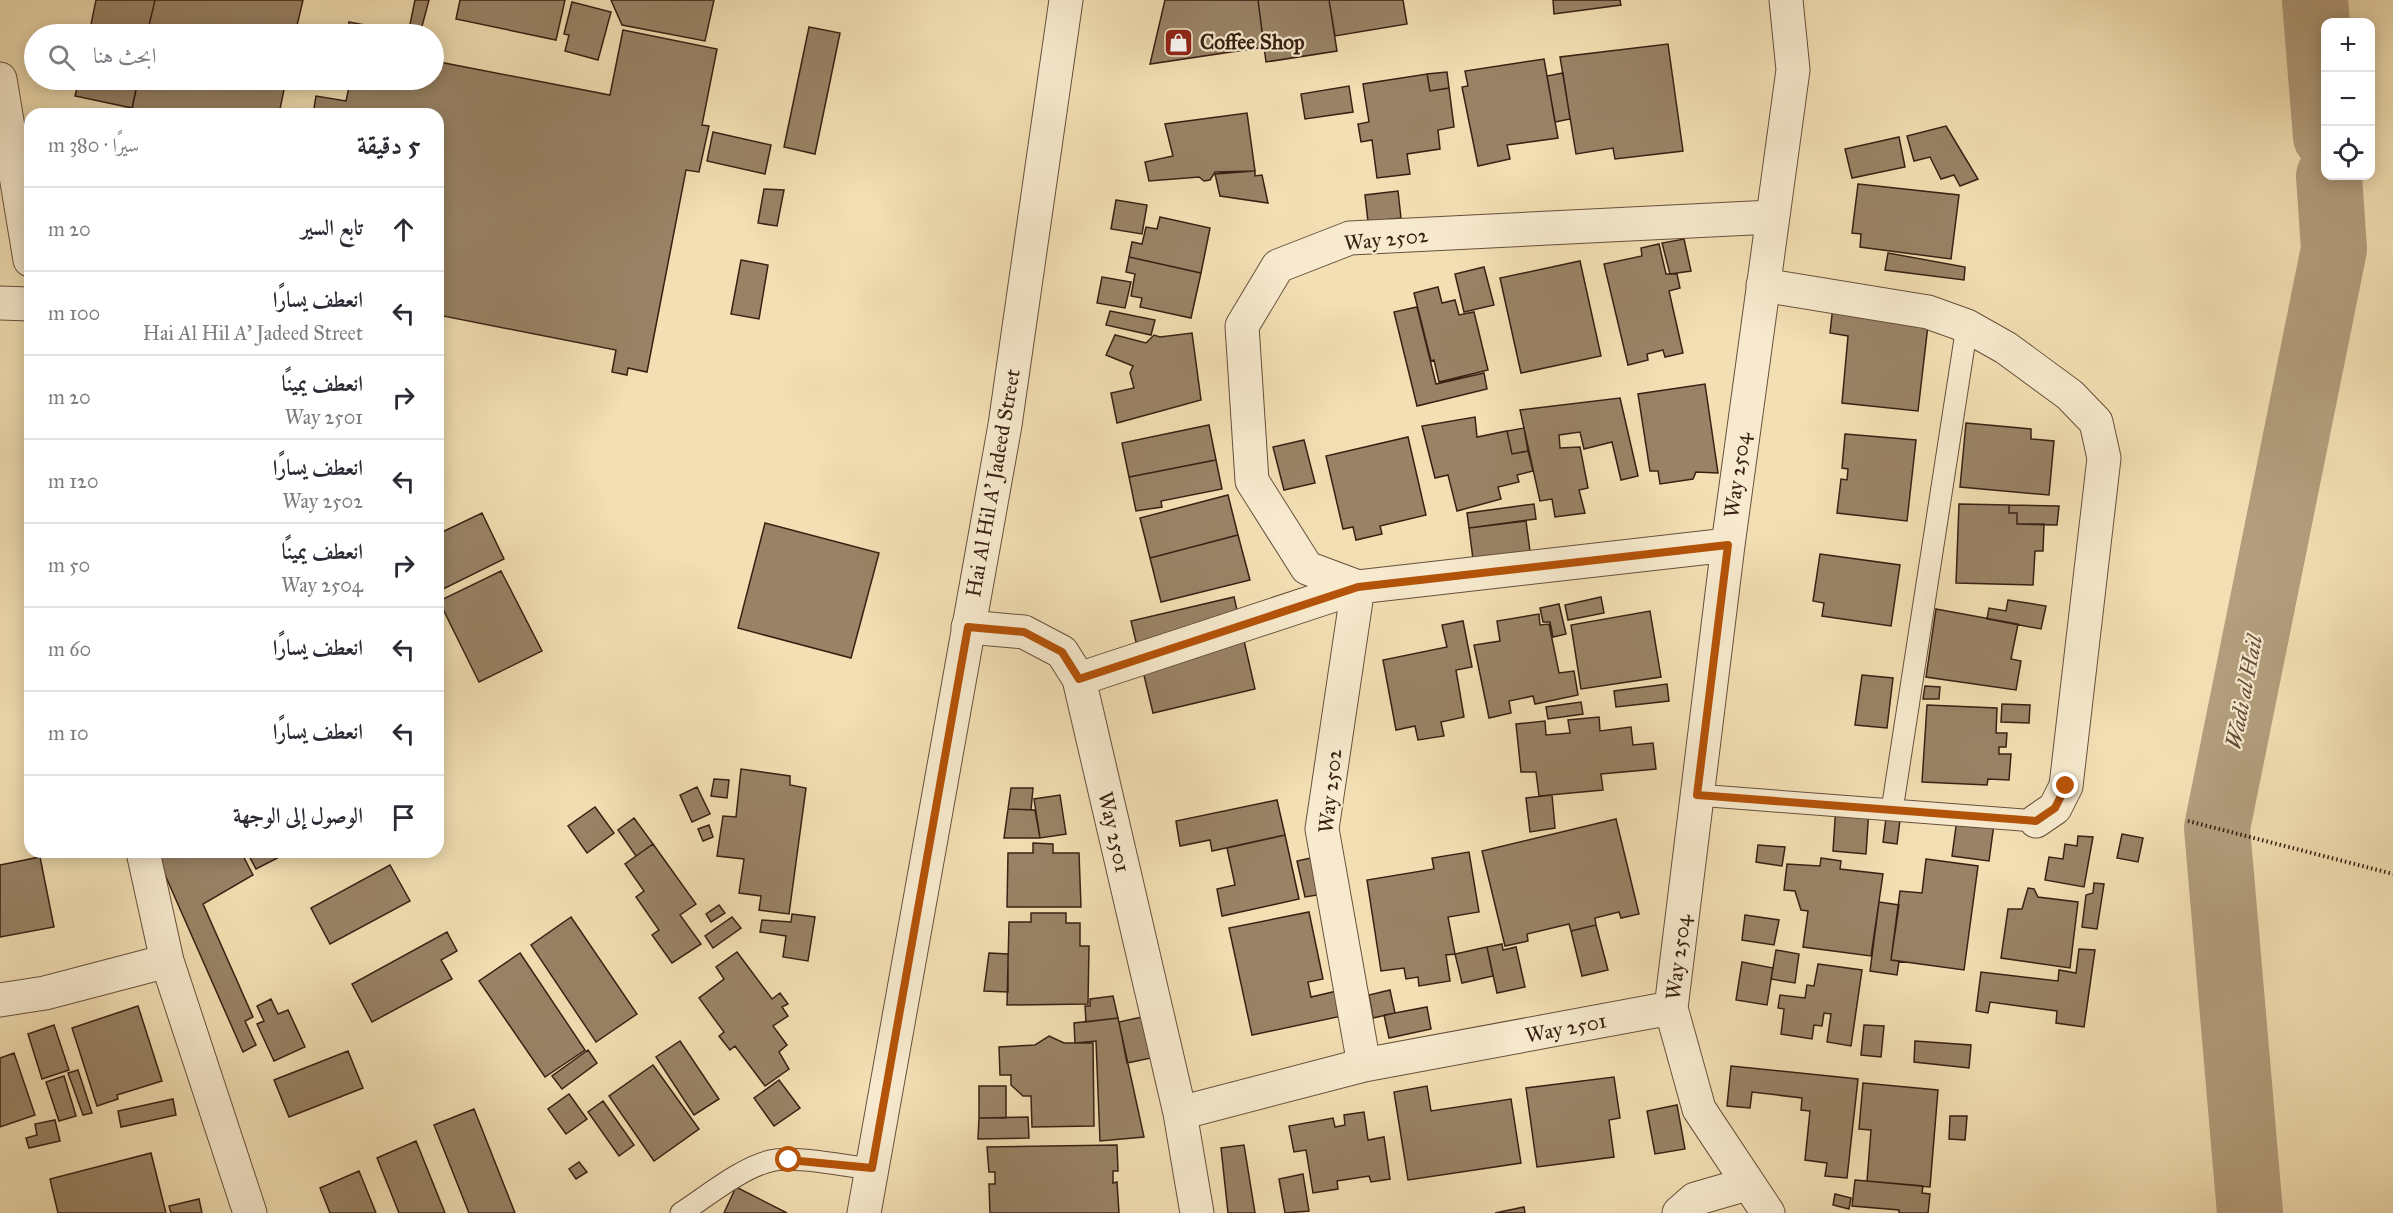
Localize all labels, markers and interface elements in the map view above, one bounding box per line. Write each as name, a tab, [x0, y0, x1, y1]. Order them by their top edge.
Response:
map controls	[2321, 18, 2375, 180]
button: +	[2321, 18, 2375, 72]
search box	[24, 24, 444, 90]
shop icon: Coffee Shop	[1163, 26, 1195, 58]
place label: Coffee Shop	[1200, 29, 1305, 55]
icon: search	[45, 41, 78, 74]
text: ابحث هنا	[93, 42, 156, 69]
button: −	[2321, 72, 2375, 126]
button: locate	[2321, 126, 2375, 180]
text: 5 دقيقة	[357, 129, 420, 161]
text: سيرًا · 380 m	[48, 133, 139, 157]
icon: ahead	[387, 213, 420, 246]
text: تابع السير	[301, 214, 363, 241]
text: 20 m	[48, 217, 91, 241]
street label: Way 2502	[1343, 222, 1430, 256]
text: انعطف يسارًا	[273, 286, 363, 313]
icon: left	[387, 297, 420, 330]
text: 100 m	[48, 301, 100, 325]
text: Hai Al Hil A' Jadeed Street	[143, 321, 363, 345]
street label: Hai Al Hil A' Jadeed Street	[960, 366, 1026, 599]
text: انعطف يمينًا	[282, 370, 363, 397]
icon: right	[387, 381, 420, 414]
text: 20 m	[48, 385, 91, 409]
text: Way 2501	[285, 405, 363, 429]
street label: Way 2504	[1718, 429, 1756, 519]
text: انعطف يسارًا	[273, 454, 363, 481]
icon: left	[387, 465, 420, 498]
text: 120 m	[48, 469, 99, 493]
text: Way 2502	[283, 489, 363, 513]
text: انعطف يمينًا	[282, 538, 363, 565]
icon: right	[387, 549, 420, 582]
text: 50 m	[48, 553, 90, 577]
text: Way 2504	[281, 573, 363, 597]
water label: Wadi al Hail	[2220, 631, 2269, 751]
icon: left	[387, 633, 420, 666]
text: انعطف يسارًا	[273, 634, 363, 661]
text: 60 m	[48, 637, 91, 661]
icon: left	[387, 717, 420, 750]
text: انعطف يسارًا	[273, 718, 363, 745]
text: 10 m	[48, 721, 89, 745]
street label: Way 2502	[1313, 747, 1347, 834]
route end	[2052, 772, 2078, 798]
street label: Way 2501	[1092, 789, 1136, 875]
icon: arrive	[387, 801, 420, 834]
text: الوصول إلى الوجهة	[233, 802, 363, 829]
street label: Way 2504	[1660, 912, 1696, 1001]
street label: Way 2501	[1523, 1007, 1609, 1049]
route start	[775, 1146, 801, 1172]

